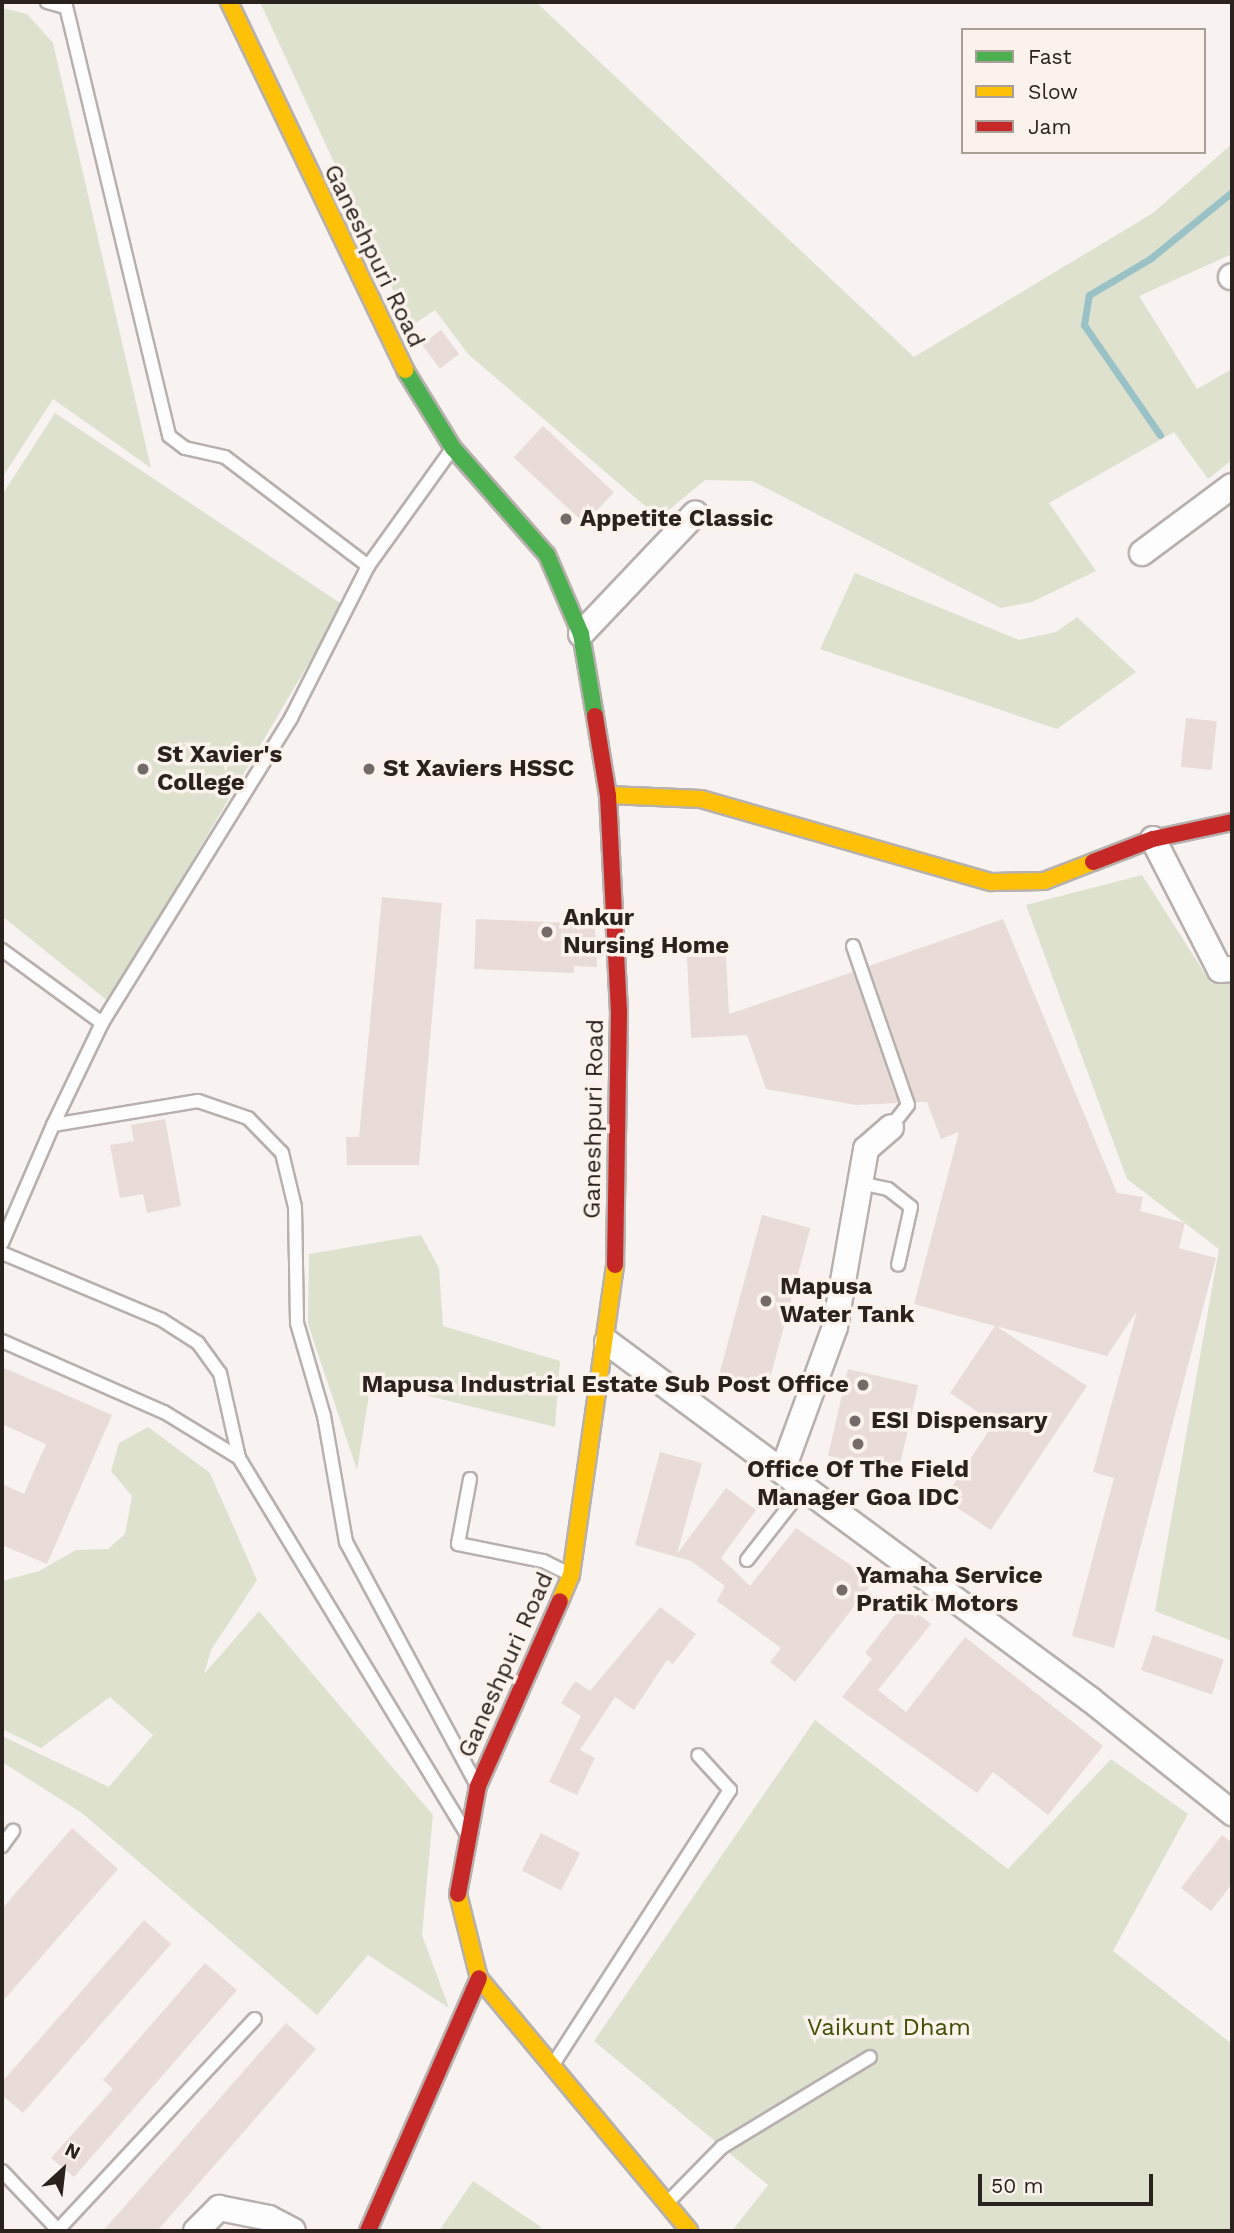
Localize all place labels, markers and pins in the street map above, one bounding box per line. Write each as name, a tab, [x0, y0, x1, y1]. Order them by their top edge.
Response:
place label: Appetite Classic	[580, 505, 773, 533]
marker: Appetite Classic	[558, 511, 574, 527]
place label: St Xavier's College	[157, 741, 282, 797]
place label: St Xaviers HSSC	[383, 755, 574, 783]
marker: St Xavier's College	[135, 761, 151, 777]
marker: St Xaviers HSSC	[361, 761, 377, 777]
place label: Ankur Nursing Home	[563, 904, 729, 960]
marker: Ankur Nursing Home	[537, 922, 557, 942]
place label: Mapusa Water Tank	[780, 1273, 915, 1329]
marker: Mapusa Water Tank	[758, 1293, 774, 1309]
place label: Mapusa Industrial Estate Sub Post Office	[361, 1371, 849, 1399]
marker: Mapusa Industrial Estate Sub Post Office	[855, 1377, 871, 1393]
place label: ESI Dispensary	[871, 1407, 1047, 1435]
marker: ESI Dispensary	[845, 1411, 865, 1431]
marker: Office Of The Field Manager Goa IDC	[850, 1436, 866, 1452]
place label: Office Of The Field Manager Goa IDC	[747, 1456, 969, 1512]
place label: Yamaha Service Pratik Motors	[856, 1562, 1043, 1618]
marker: Yamaha Service Pratik Motors	[834, 1582, 850, 1598]

